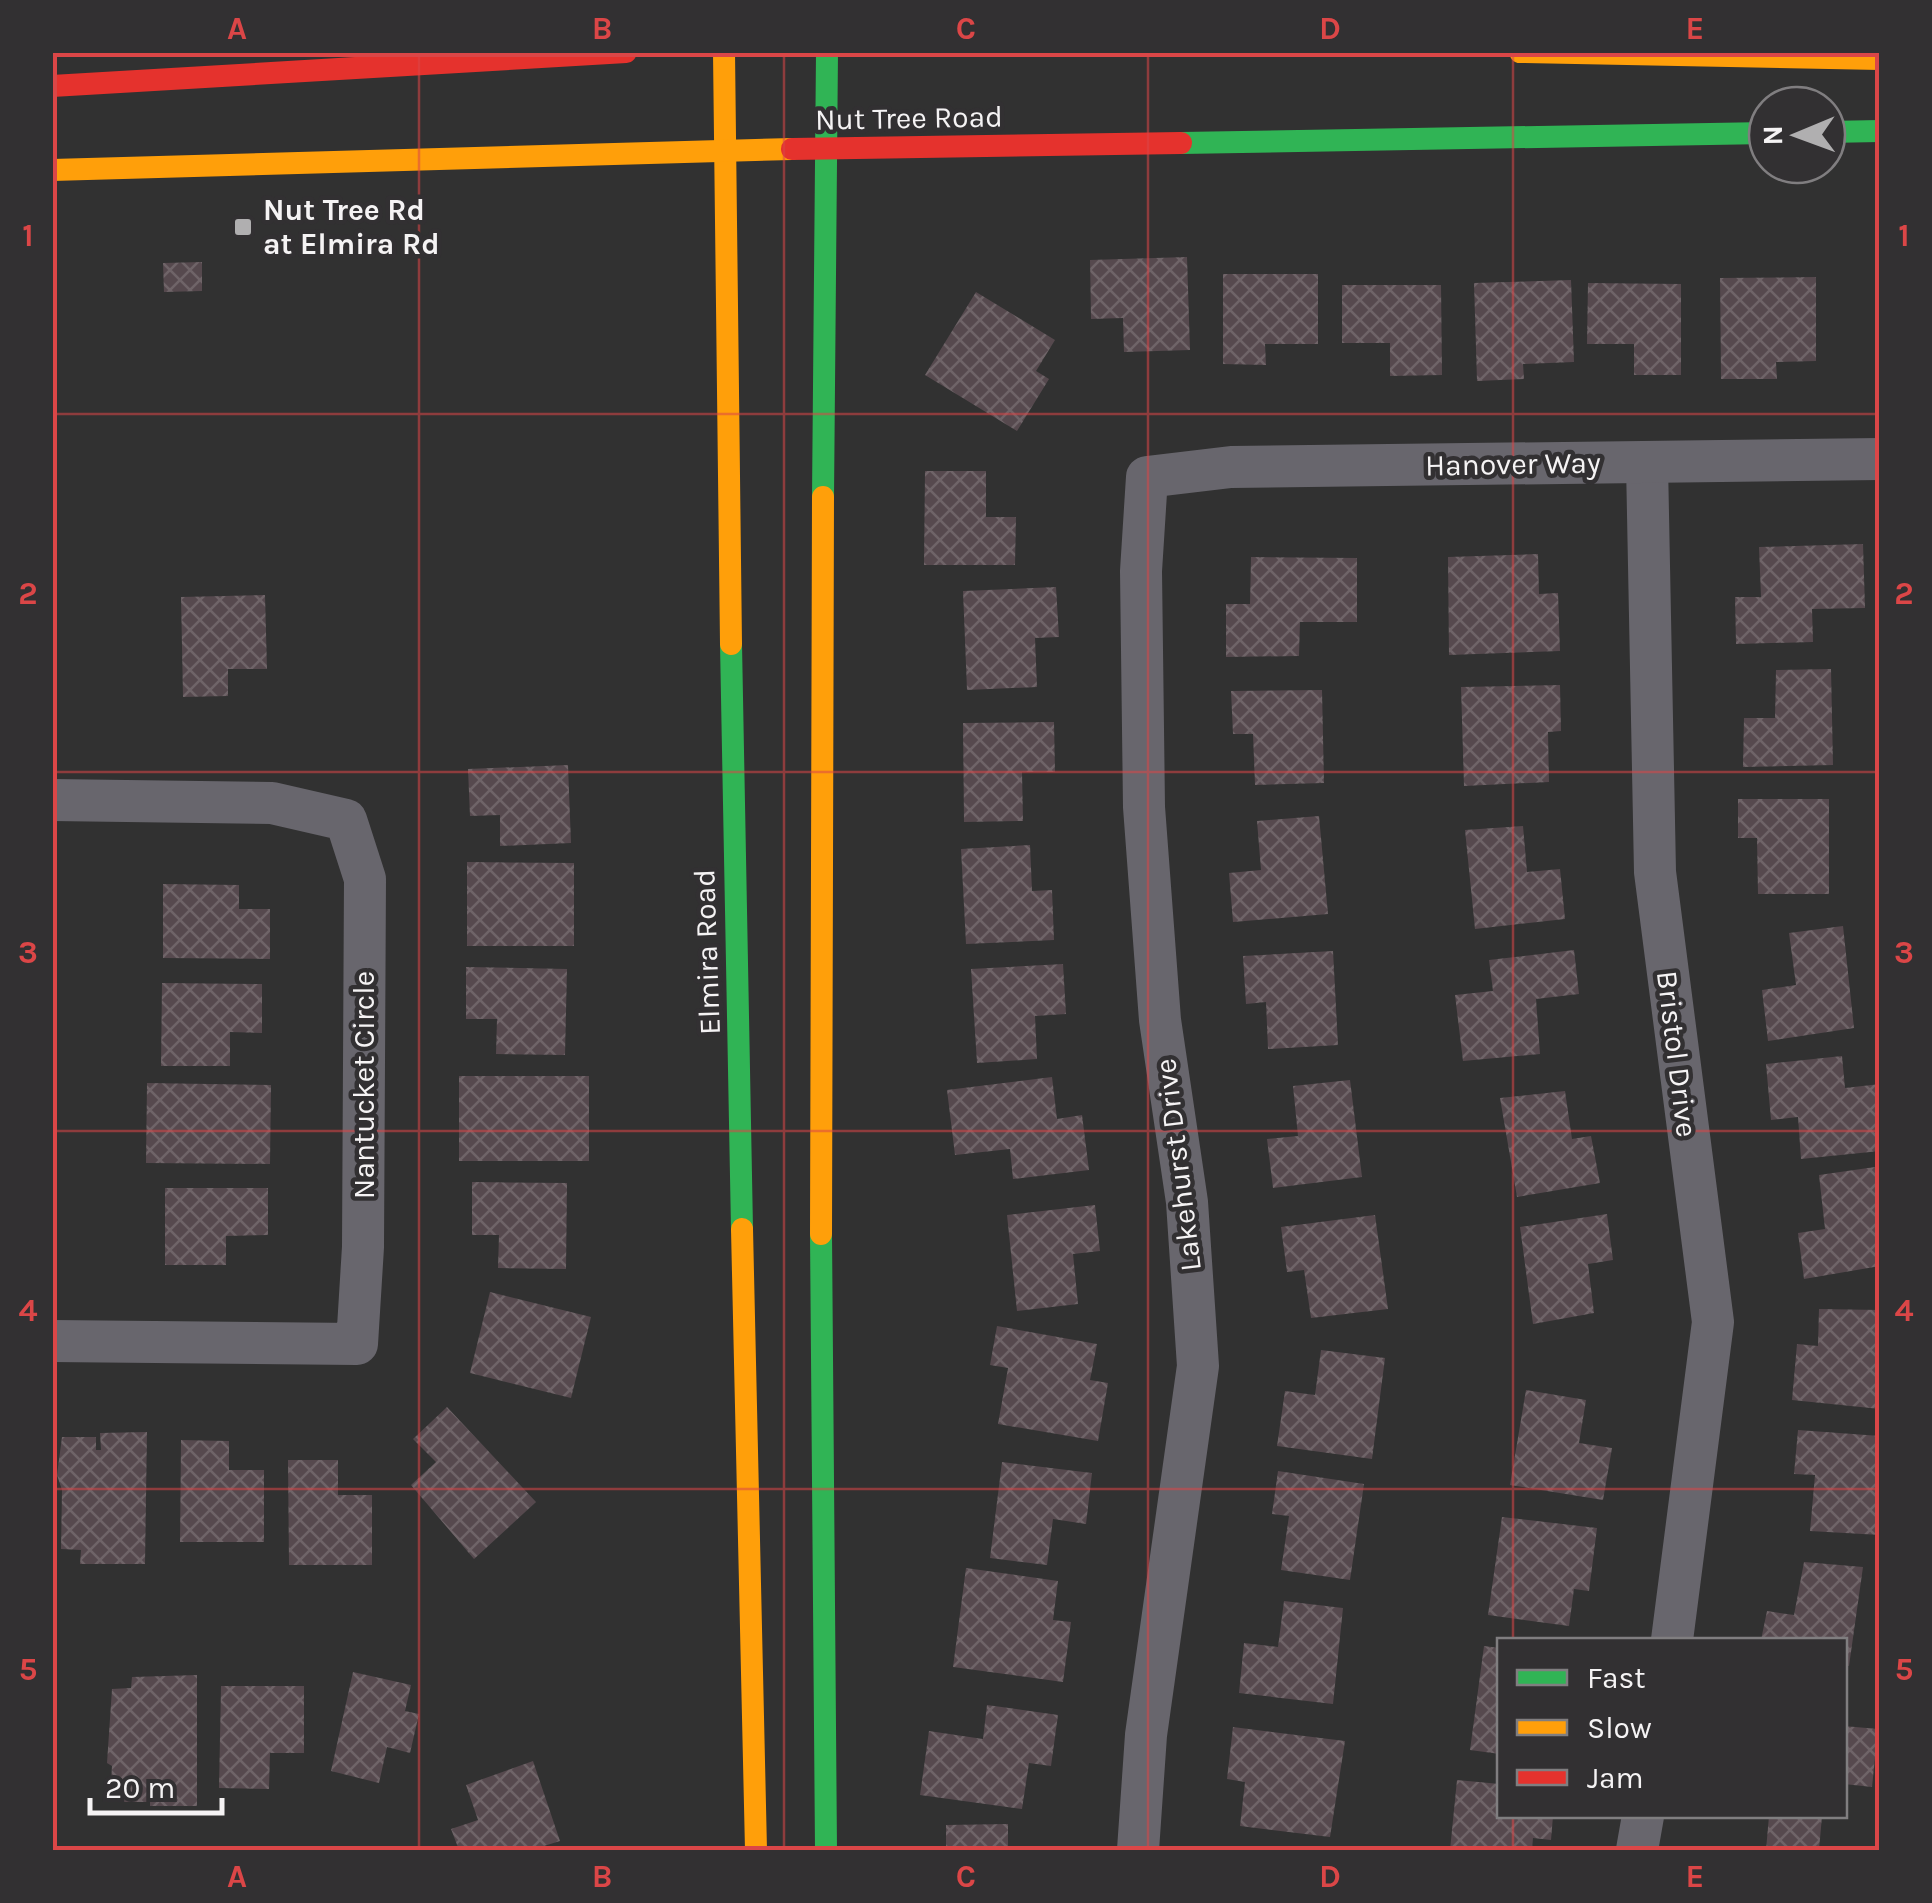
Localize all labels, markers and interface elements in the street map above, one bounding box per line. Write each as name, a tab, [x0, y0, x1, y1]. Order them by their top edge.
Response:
text: A	[227, 10, 247, 47]
text: B	[592, 10, 612, 47]
text: C	[956, 10, 976, 47]
text: D	[1319, 10, 1341, 47]
text: E	[1686, 10, 1704, 47]
north arrow	[1747, 85, 1847, 185]
street label: Nut Tree Road	[815, 98, 1003, 138]
text: N	[1756, 125, 1789, 146]
place label: Nut Tree Rd at Elmira Rd	[263, 192, 440, 262]
marker: Nut Tree Rd at Elmira Rd	[232, 216, 254, 238]
text: 1	[22, 217, 34, 254]
text: 1	[1898, 217, 1910, 254]
street label: Hanover Way	[1425, 444, 1601, 484]
text: 2	[18, 575, 38, 612]
text: 2	[1894, 575, 1914, 612]
street label: Elmira Road	[686, 869, 728, 1035]
text: 3	[18, 934, 38, 971]
text: 3	[1894, 934, 1914, 971]
street label: Bristol Drive	[1649, 969, 1705, 1139]
street label: Nantucket Circle	[346, 971, 382, 1199]
street label: Lakehurst Drive	[1147, 1057, 1209, 1273]
text: 4	[18, 1292, 38, 1329]
text: 4	[1894, 1292, 1914, 1329]
legend	[1497, 1638, 1847, 1818]
text: 5	[19, 1651, 37, 1688]
text: 5	[1895, 1651, 1913, 1688]
text: Fast	[1587, 1660, 1646, 1696]
text: Slow	[1587, 1710, 1652, 1746]
scale bar	[90, 1753, 222, 1815]
text: Jam	[1587, 1760, 1644, 1796]
text: 20 m	[105, 1770, 175, 1806]
text: A	[227, 1858, 247, 1895]
text: B	[592, 1858, 612, 1895]
text: C	[956, 1858, 976, 1895]
text: D	[1319, 1858, 1341, 1895]
text: E	[1686, 1858, 1704, 1895]

